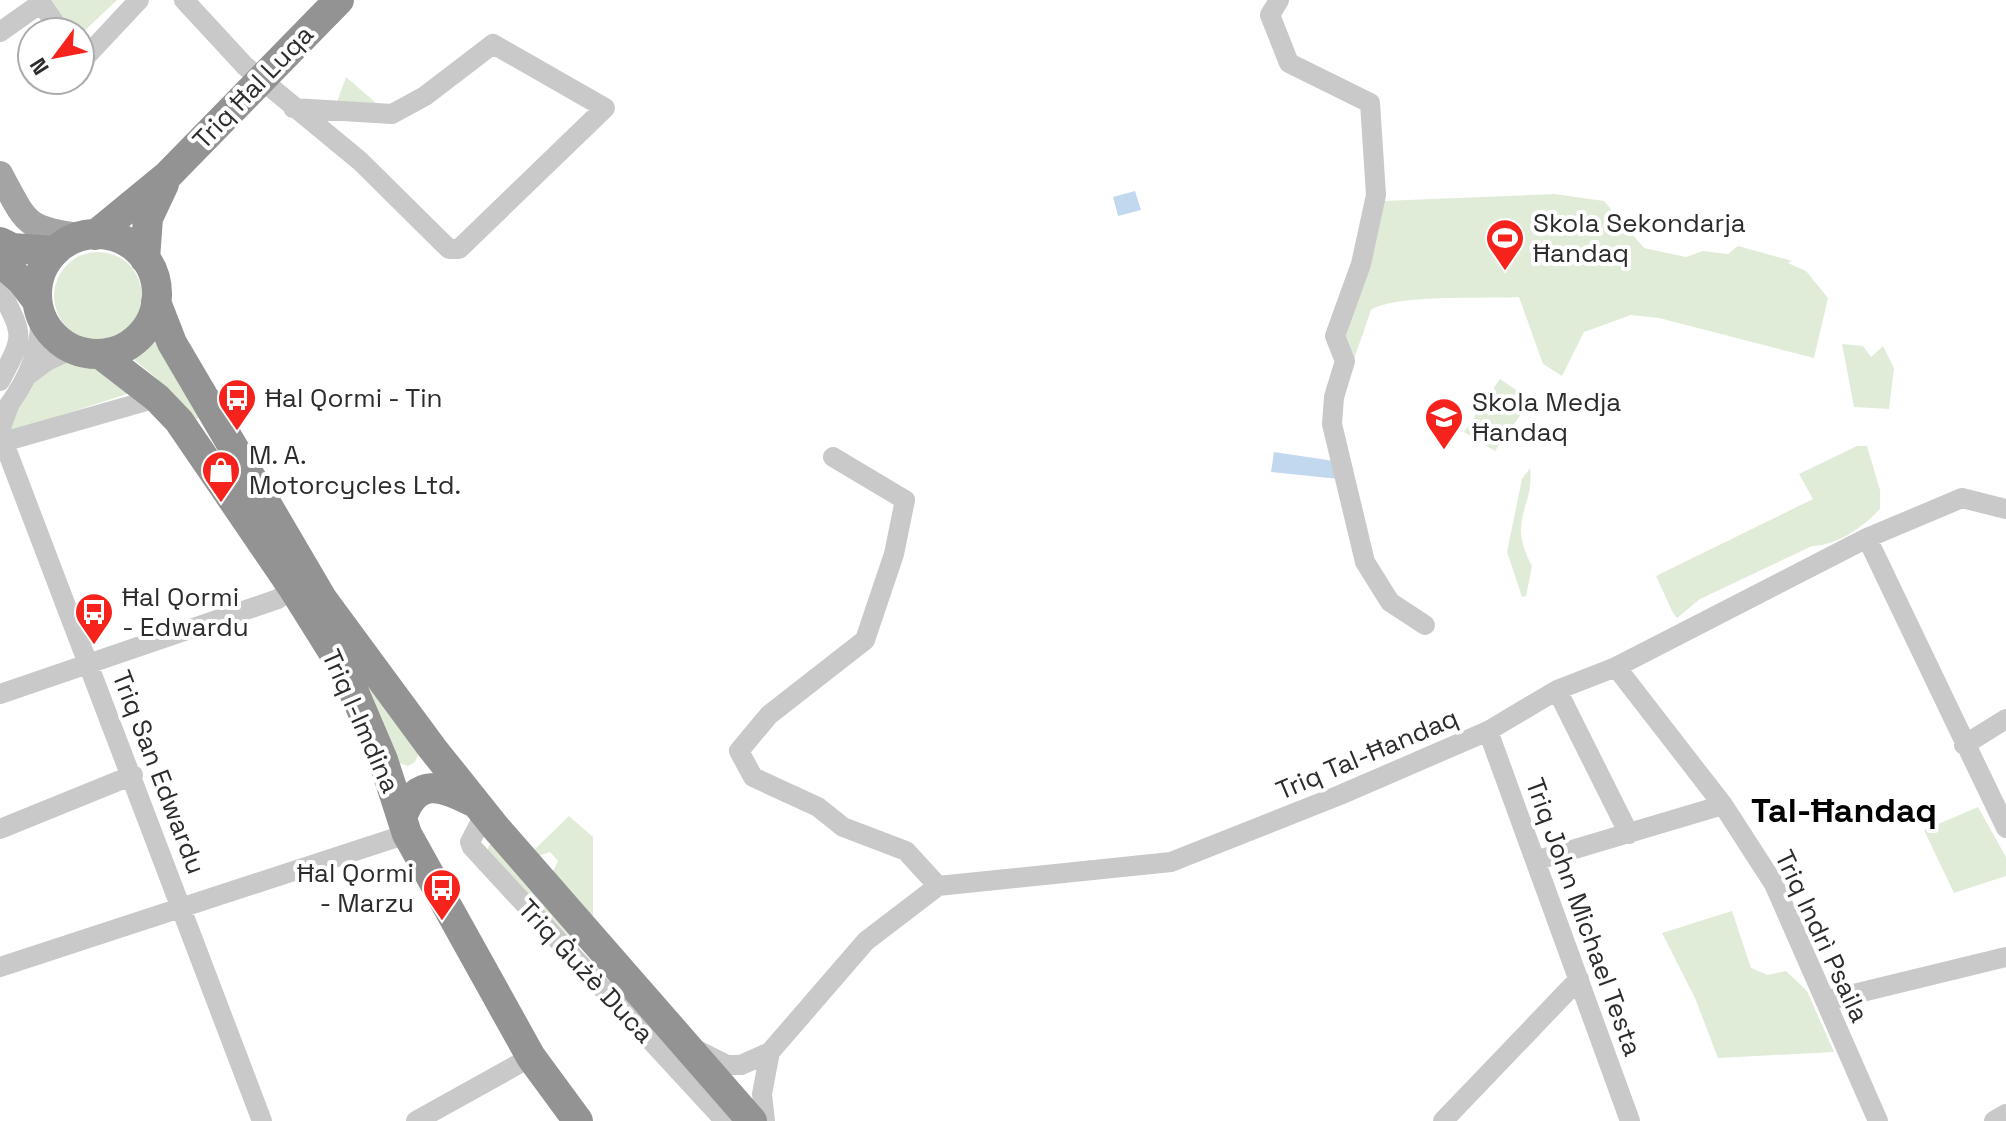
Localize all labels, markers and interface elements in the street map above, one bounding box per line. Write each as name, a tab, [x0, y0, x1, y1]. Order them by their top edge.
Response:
north arrow	[16, 16, 96, 96]
street label: Triq Ħal Luqa	[185, 18, 321, 156]
text: N	[23, 53, 55, 80]
place label: Skola Sekondarja Ħandaq	[1533, 206, 1746, 270]
sports icon: Skola Sekondarja Ħandaq	[1484, 217, 1526, 272]
bus stop icon: Ħal Qormi - Tin	[216, 377, 258, 432]
place label: Ħal Qormi - Tin	[265, 381, 442, 415]
place label: Skola Medja Ħandaq	[1472, 385, 1621, 449]
school or university icon: Skola Medja Ħandaq	[1423, 396, 1465, 451]
place label: M. A. Motorcycles Ltd.	[249, 438, 461, 502]
shop icon: M. A. Motorcycles Ltd.	[200, 449, 242, 504]
place label: Ħal Qormi - Edwardu	[122, 580, 249, 644]
bus stop icon: Ħal Qormi - Edwardu	[73, 591, 115, 646]
street label: Triq l-Imdina	[314, 644, 408, 798]
street label: Triq San Edwardu	[105, 665, 213, 879]
street label: Triq Tal-Ħandaq	[1271, 700, 1463, 808]
street label: Triq John Michael Testa	[1518, 773, 1650, 1061]
district label: Tal-Ħandaq	[1751, 789, 1937, 832]
street label: Triq Indrì Psaila	[1767, 844, 1877, 1028]
place label: Ħal Qormi - Marzu	[297, 856, 414, 920]
bus stop icon: Ħal Qormi - Marzu	[421, 867, 463, 922]
street label: Triq Ġużè Duca	[511, 892, 661, 1050]

